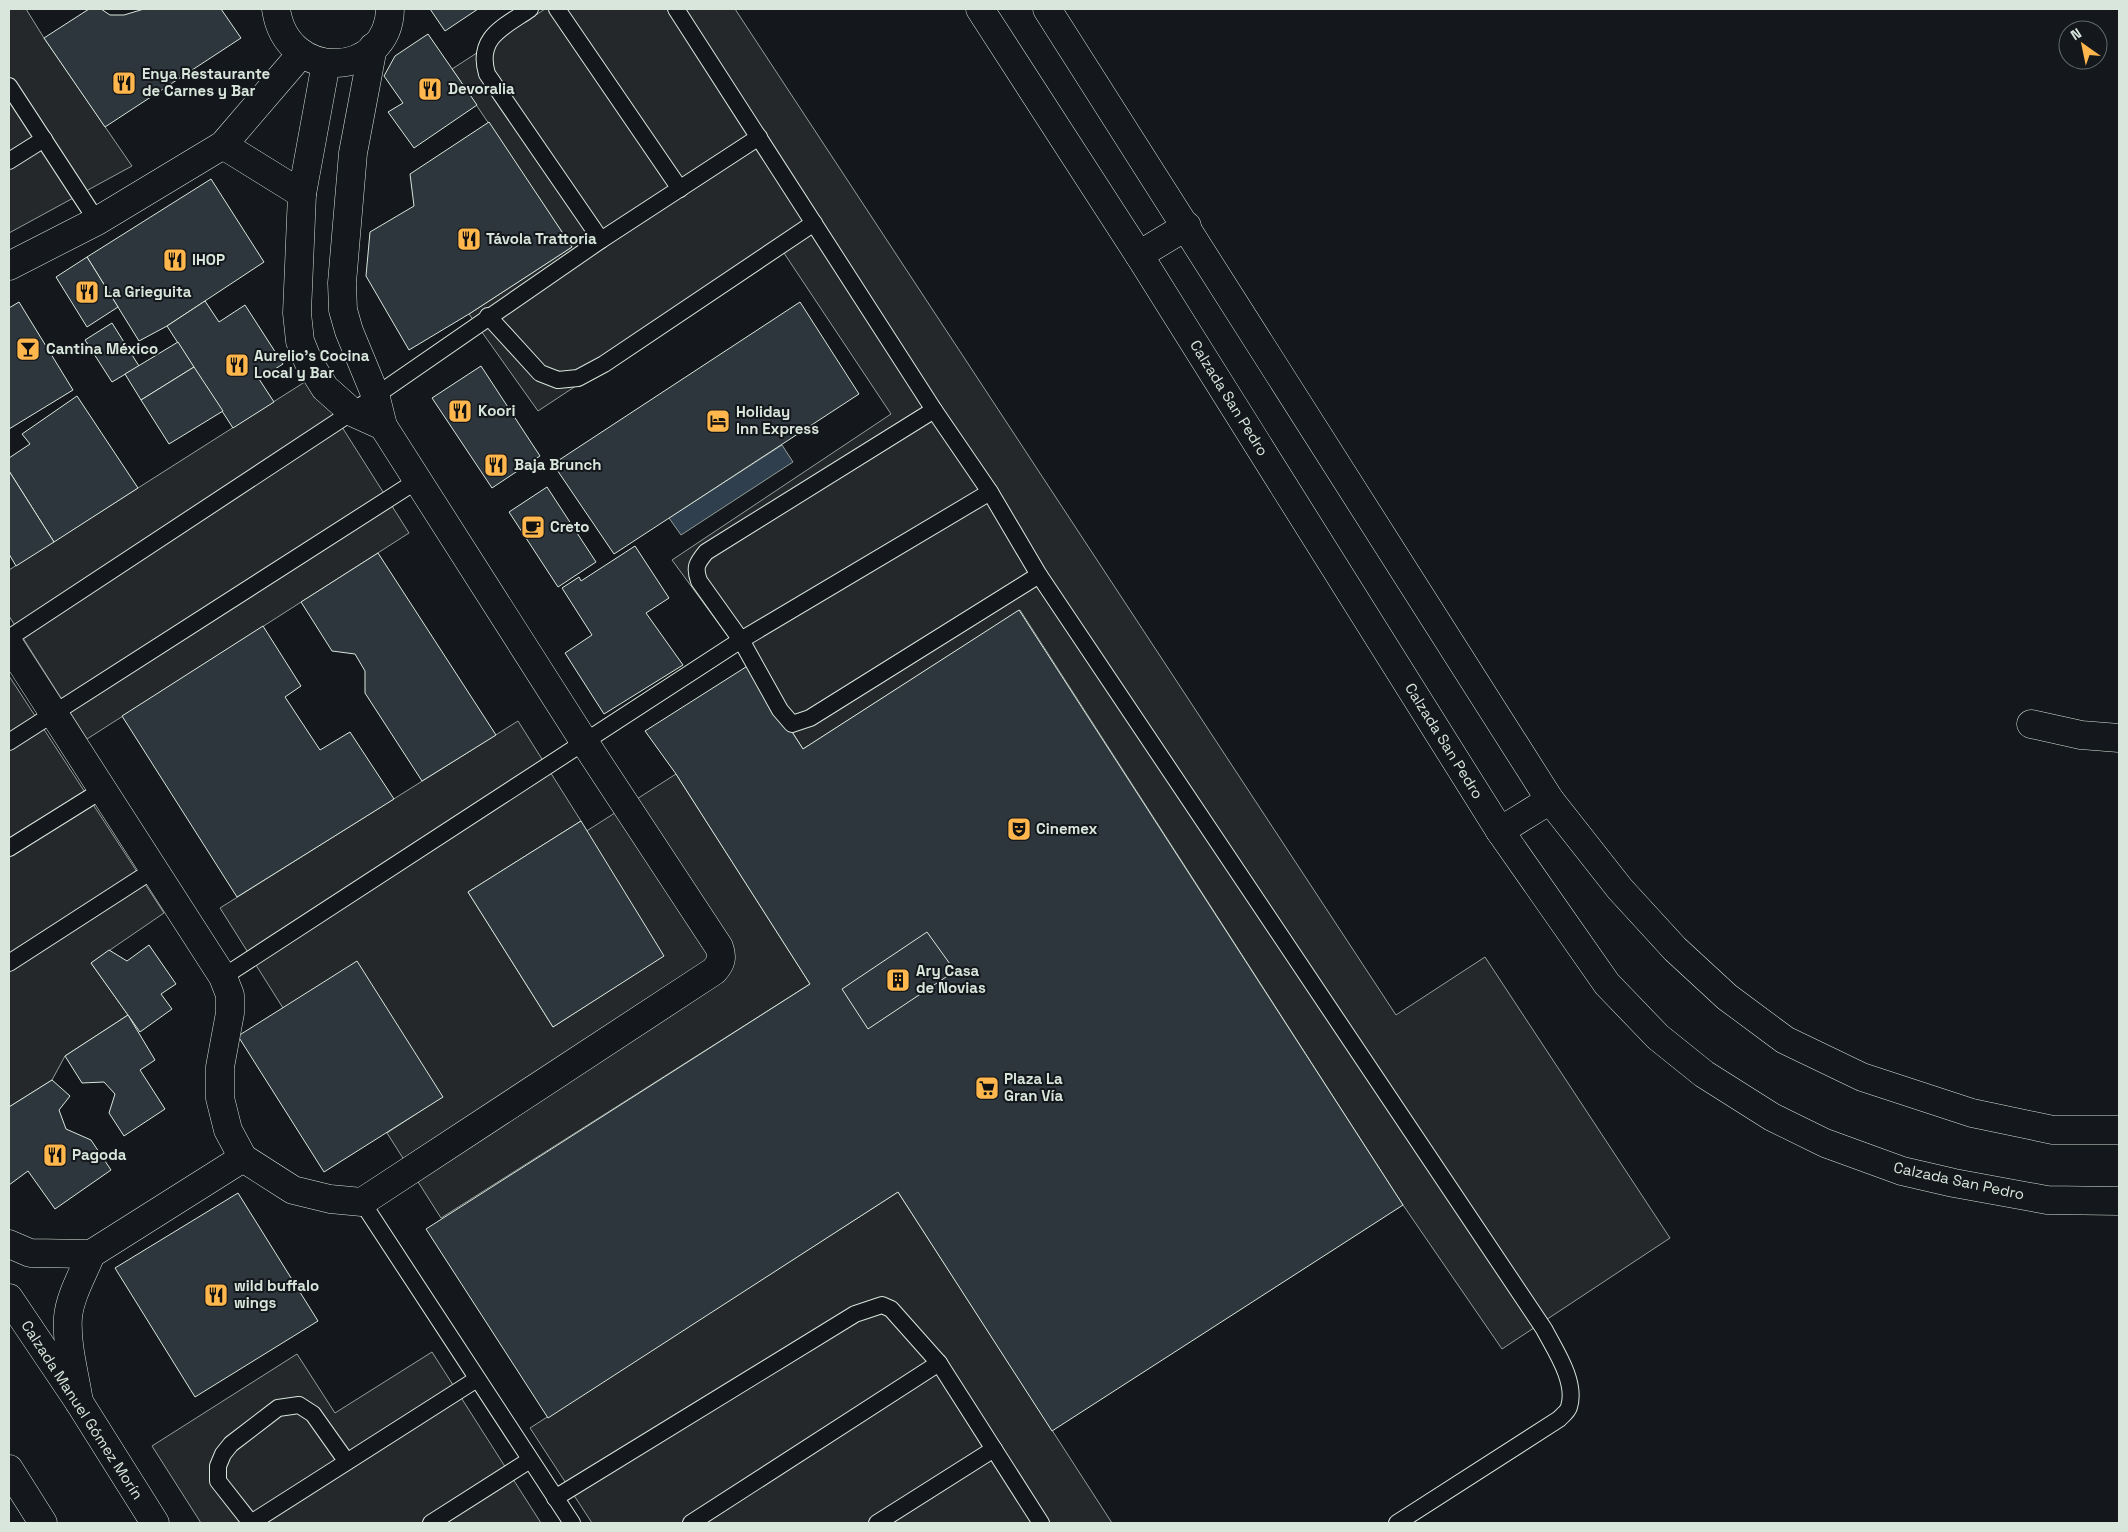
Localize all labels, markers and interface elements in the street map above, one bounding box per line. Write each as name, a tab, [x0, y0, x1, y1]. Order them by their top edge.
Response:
north arrow	[2058, 20, 2108, 70]
text: N	[2067, 24, 2085, 44]
place label: Enya Restaurante de Carnes y Bar	[142, 64, 271, 100]
restaurant icon: Enya Restaurante de Carnes y Bar	[111, 70, 137, 96]
restaurant icon: Devoralia	[417, 76, 443, 102]
place label: Devoralia	[448, 79, 515, 98]
restaurant icon: Távola Trattoria	[456, 226, 482, 252]
place label: Távola Trattoria	[486, 229, 597, 248]
restaurant icon: IHOP	[162, 247, 188, 273]
place label: IHOP	[192, 250, 225, 269]
restaurant icon: La Grieguita	[74, 279, 100, 305]
place label: La Grieguita	[104, 282, 192, 301]
bar icon: Cantina México	[15, 336, 41, 362]
street label: Calzada San Pedro	[1186, 336, 1273, 459]
place label: Cantina México	[46, 339, 158, 358]
place label: Aurelio's Cocina Local y Bar	[254, 346, 370, 382]
restaurant icon: Aurelio's Cocina Local y Bar	[224, 352, 250, 378]
restaurant icon: Koori	[447, 398, 473, 424]
place label: Koori	[478, 401, 515, 420]
place label: Holiday Inn Express	[736, 402, 819, 438]
hotel icon: Holiday Inn Express	[705, 408, 731, 434]
restaurant icon: Baja Brunch	[483, 452, 509, 478]
place label: Baja Brunch	[514, 455, 602, 474]
cafe icon: Creto	[520, 514, 546, 540]
place label: Creto	[550, 517, 590, 536]
street label: Calzada San Pedro	[1401, 679, 1488, 802]
theatre icon: Cinemex	[1006, 816, 1032, 842]
place label: Cinemex	[1036, 819, 1098, 838]
place label: Ary Casa de Novias	[916, 961, 986, 997]
building icon: Ary Casa de Novias	[885, 967, 911, 993]
place label: Plaza La Gran Vía	[1004, 1069, 1063, 1105]
supermarket icon: Plaza La Gran Vía	[974, 1075, 1000, 1101]
restaurant icon: Pagoda	[42, 1142, 68, 1168]
place label: Pagoda	[72, 1145, 127, 1164]
street label: Calzada San Pedro	[1892, 1157, 2026, 1204]
place label: wild buffalo wings	[234, 1276, 319, 1312]
restaurant icon: wild buffalo wings	[203, 1282, 229, 1308]
street label: Calzada Manuel Gómez Morín	[17, 1317, 147, 1503]

